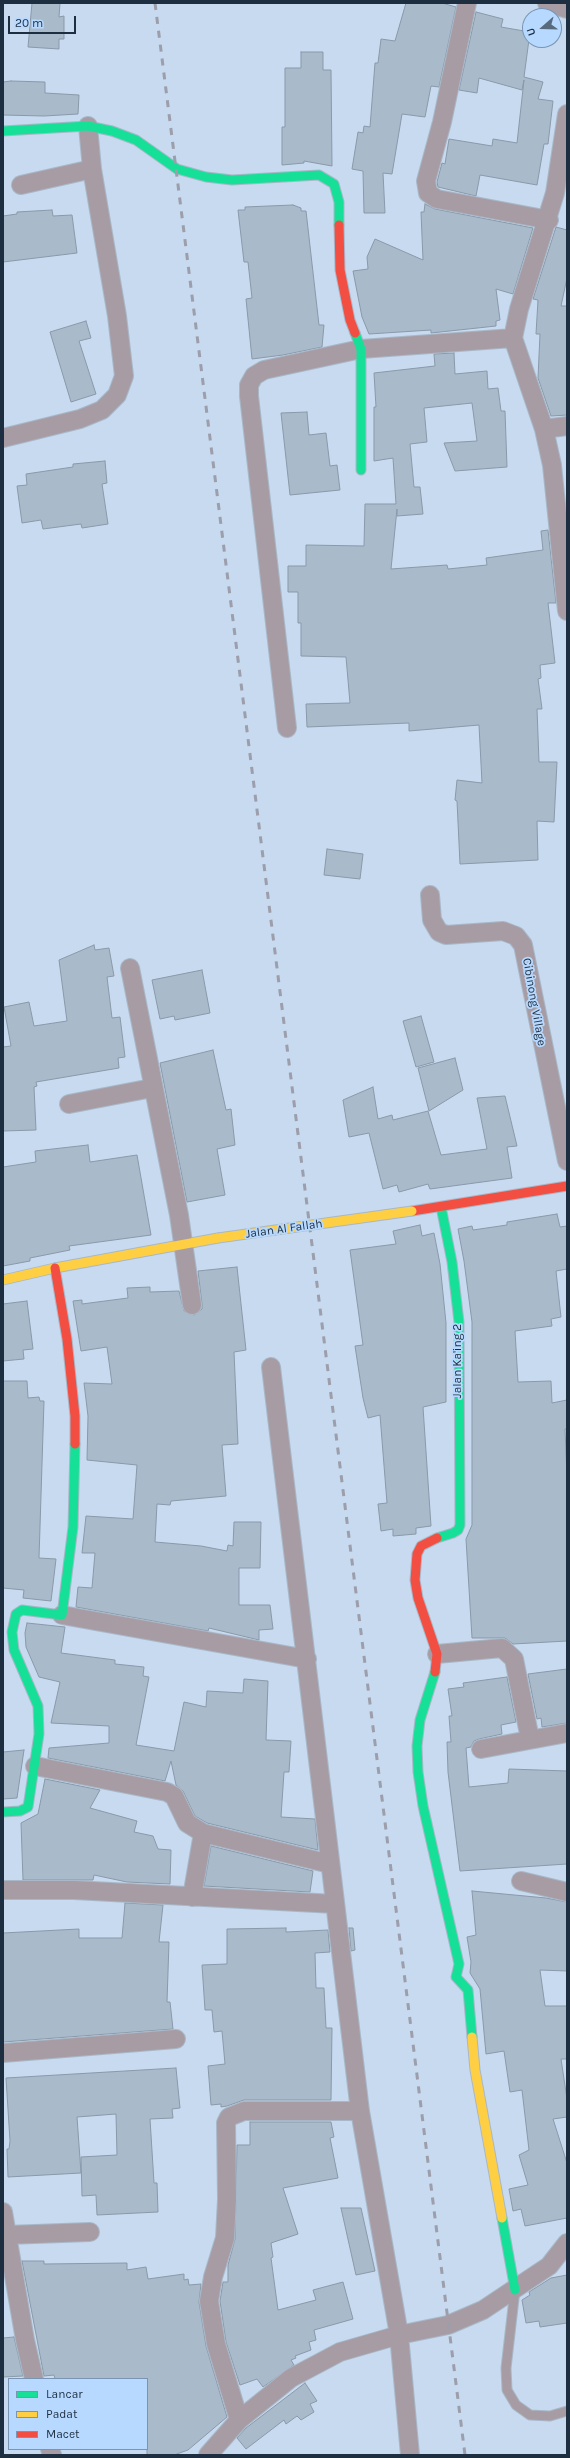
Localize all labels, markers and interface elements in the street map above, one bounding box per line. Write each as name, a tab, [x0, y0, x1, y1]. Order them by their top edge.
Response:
scale bar	[10, 8, 78, 34]
north arrow	[522, 8, 562, 48]
text: 20 m	[15, 16, 43, 30]
text: U	[524, 26, 539, 38]
street label: Cibinong Village	[519, 957, 549, 1047]
street label: Jalan Al Fallah	[244, 1216, 324, 1242]
street label: Jalan Ka'ing 2	[451, 1324, 465, 1398]
legend	[8, 2378, 148, 2450]
text: Lancar	[46, 2387, 83, 2401]
text: Padat	[46, 2407, 77, 2421]
text: Macet	[46, 2427, 80, 2441]

